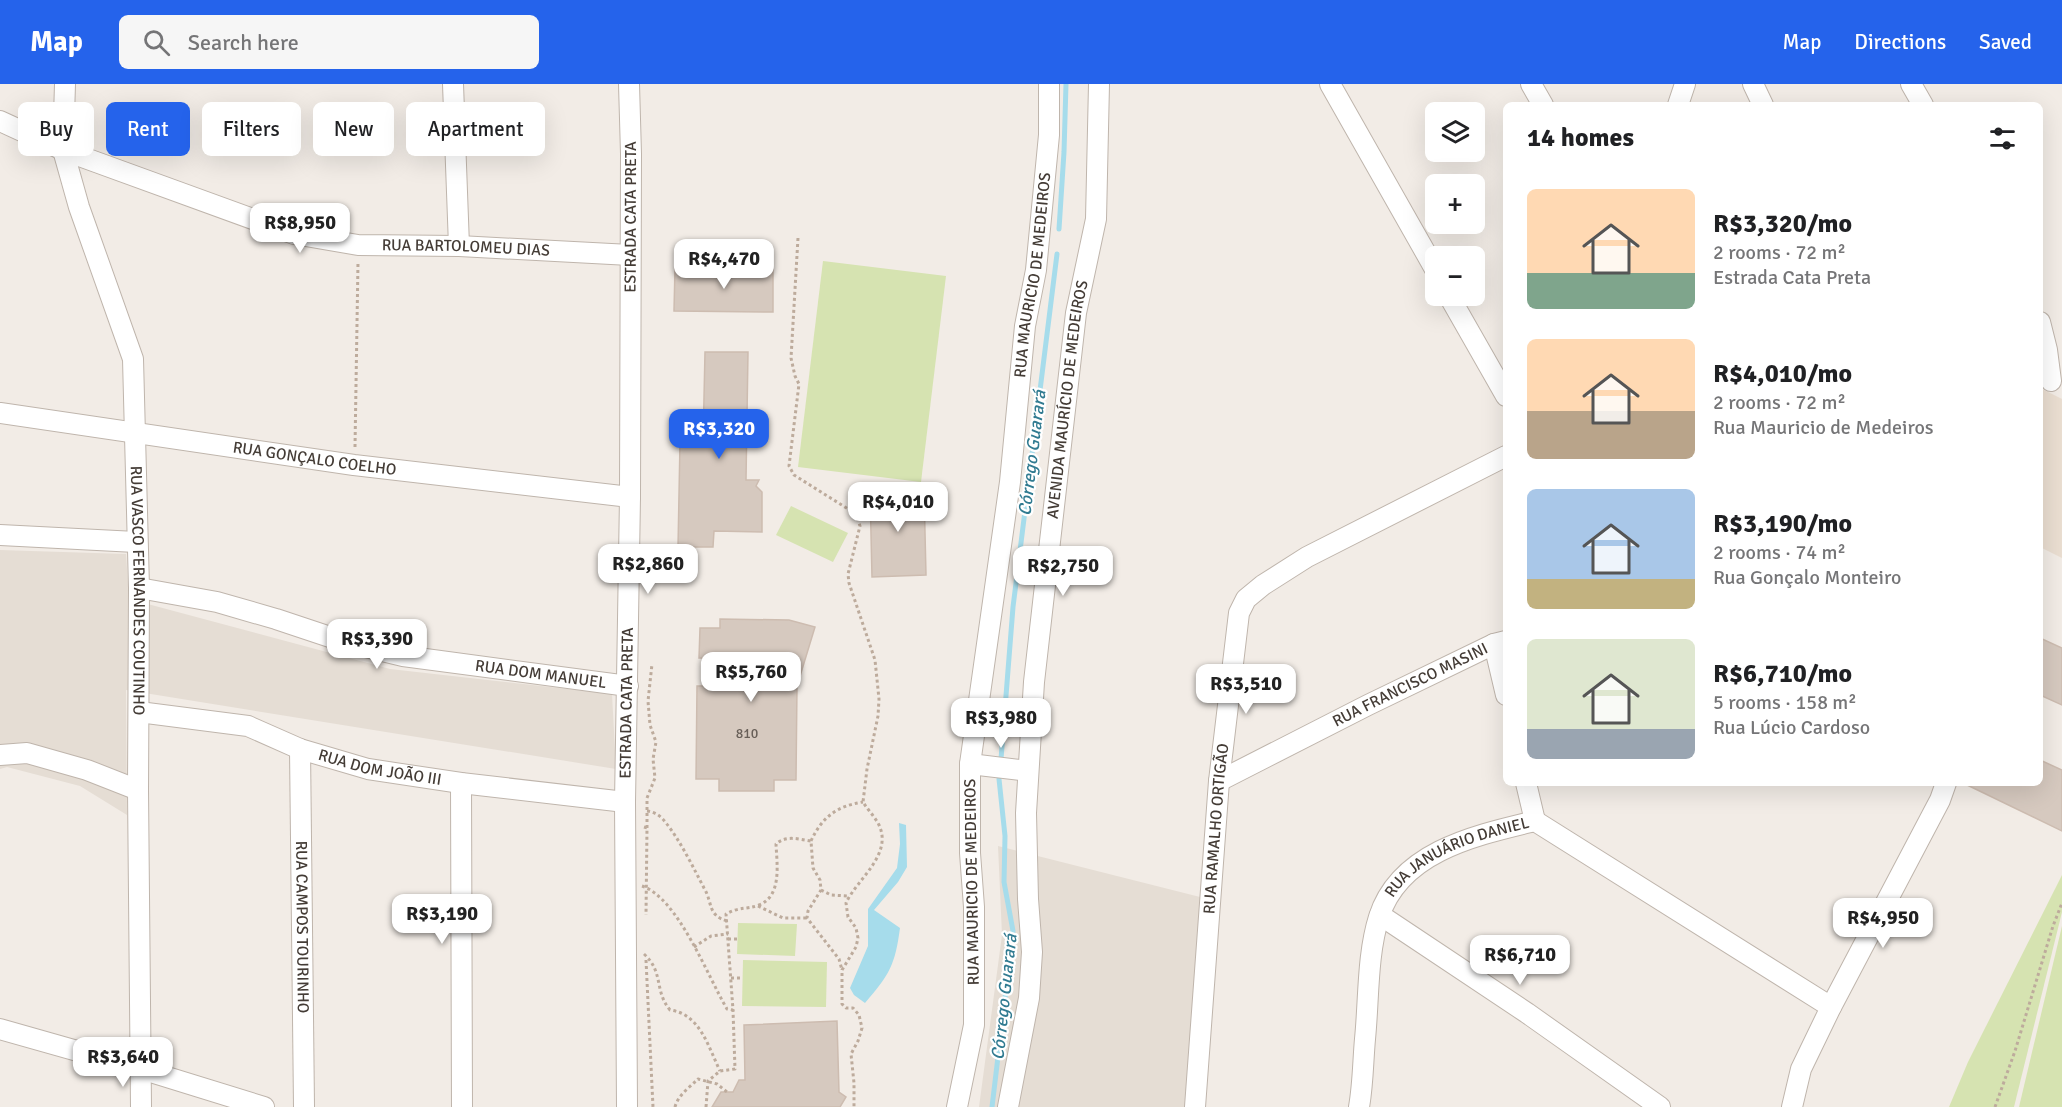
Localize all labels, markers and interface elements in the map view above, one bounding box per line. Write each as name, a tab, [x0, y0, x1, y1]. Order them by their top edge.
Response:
search box	[119, 15, 539, 69]
text: Map	[30, 25, 83, 59]
icon: search	[140, 26, 173, 59]
text: Search here	[188, 29, 299, 56]
text: Map	[1783, 29, 1821, 55]
text: Directions	[1854, 29, 1946, 55]
text: Saved	[1979, 29, 2032, 55]
chip: Buy	[18, 102, 94, 156]
chip: Rent	[106, 102, 190, 156]
chip: Filters	[202, 102, 301, 156]
chip: New	[313, 102, 394, 156]
chip: Apartment	[406, 102, 545, 156]
map controls	[1425, 102, 1485, 306]
button: layers	[1425, 102, 1485, 162]
text: 14 homes	[1527, 122, 1634, 154]
icon: filters	[1986, 122, 2019, 155]
street label: ESTRADA CATA PRETA	[621, 141, 641, 293]
street label: RUA MAURICIO DE MEDEIROS	[1010, 171, 1055, 379]
button: +	[1425, 174, 1485, 234]
pin: R$8,950	[245, 203, 355, 254]
text: R$3,320/mo	[1713, 208, 1852, 240]
text: R$8,950	[264, 210, 336, 235]
icon: home	[1575, 213, 1647, 285]
street label: RUA BARTOLOMEU DIAS	[382, 235, 551, 261]
pin: R$4,470	[669, 239, 779, 290]
text: 2 rooms · 72 m²	[1713, 240, 1846, 265]
text: R$4,470	[688, 246, 760, 271]
button: −	[1425, 246, 1485, 306]
text: Estrada Cata Preta	[1713, 265, 1871, 290]
street label: AVENIDA MAURÍCIO DE MEDEIROS	[1043, 278, 1093, 520]
text: R$4,010/mo	[1713, 358, 1852, 390]
icon: home	[1575, 363, 1647, 435]
water label: Córrego Guarará	[1013, 388, 1051, 517]
text: 2 rooms · 72 m²	[1713, 390, 1846, 415]
pin: R$3,320	[664, 409, 774, 460]
text: Rua Mauricio de Medeiros	[1713, 415, 1934, 440]
text: R$3,320	[683, 416, 755, 441]
street label: RUA GONÇALO COELHO	[232, 437, 398, 480]
street label: RUA VASCO FERNANDES COUTINHO	[126, 465, 149, 715]
pin: R$4,010	[843, 482, 953, 533]
text: R$4,010	[862, 489, 934, 514]
text: R$3,190/mo	[1713, 508, 1852, 540]
icon: home	[1575, 513, 1647, 585]
text: 2 rooms · 74 m²	[1713, 540, 1846, 565]
pin: R$2,860	[593, 544, 703, 595]
pin: R$2,750	[1008, 546, 1118, 597]
text: R$2,860	[612, 551, 684, 576]
text: R$2,750	[1027, 553, 1099, 578]
text: Rua Gonçalo Monteiro	[1713, 565, 1901, 590]
pin: R$3,390	[322, 619, 432, 670]
text: R$3,390	[341, 626, 413, 651]
street label: ESTRADA CATA PRETA	[615, 627, 638, 779]
street label: RUA FRANCISCO MASINI	[1329, 638, 1491, 731]
pin: R$5,760	[696, 652, 806, 703]
street label: RUA DOM MANUEL	[474, 656, 608, 693]
text: R$6,710/mo	[1713, 658, 1852, 690]
text: R$5,760	[715, 659, 787, 684]
icon: home	[1575, 663, 1647, 735]
pin: R$3,510	[1191, 664, 1301, 715]
text: R$3,510	[1210, 671, 1282, 696]
text: 5 rooms · 158 m²	[1713, 690, 1857, 715]
pin: R$3,980	[946, 698, 1056, 749]
text: R$3,980	[965, 705, 1037, 730]
text: Rua Lúcio Cardoso	[1713, 715, 1870, 740]
house number: 810	[736, 725, 758, 742]
street label: RUA RAMALHO ORTIGÃO	[1199, 742, 1233, 915]
street label: RUA DOM JOÃO III	[316, 745, 443, 790]
street label: RUA MAURICIO DE MEDEIROS	[960, 778, 984, 986]
street label: RUA JANUÁRIO DANIEL	[1380, 813, 1531, 901]
street label: RUA CAMPOS TOURINHO	[291, 841, 313, 1013]
pin: R$3,190	[387, 894, 497, 945]
pin: R$4,950	[1828, 898, 1938, 949]
text: R$3,190	[406, 901, 478, 926]
text: R$4,950	[1847, 905, 1919, 930]
water label: Córrego Guarará	[986, 932, 1022, 1061]
pin: R$6,710	[1465, 935, 1575, 986]
text: R$6,710	[1484, 942, 1556, 967]
pin: R$3,640	[68, 1037, 178, 1088]
text: R$3,640	[87, 1044, 159, 1069]

